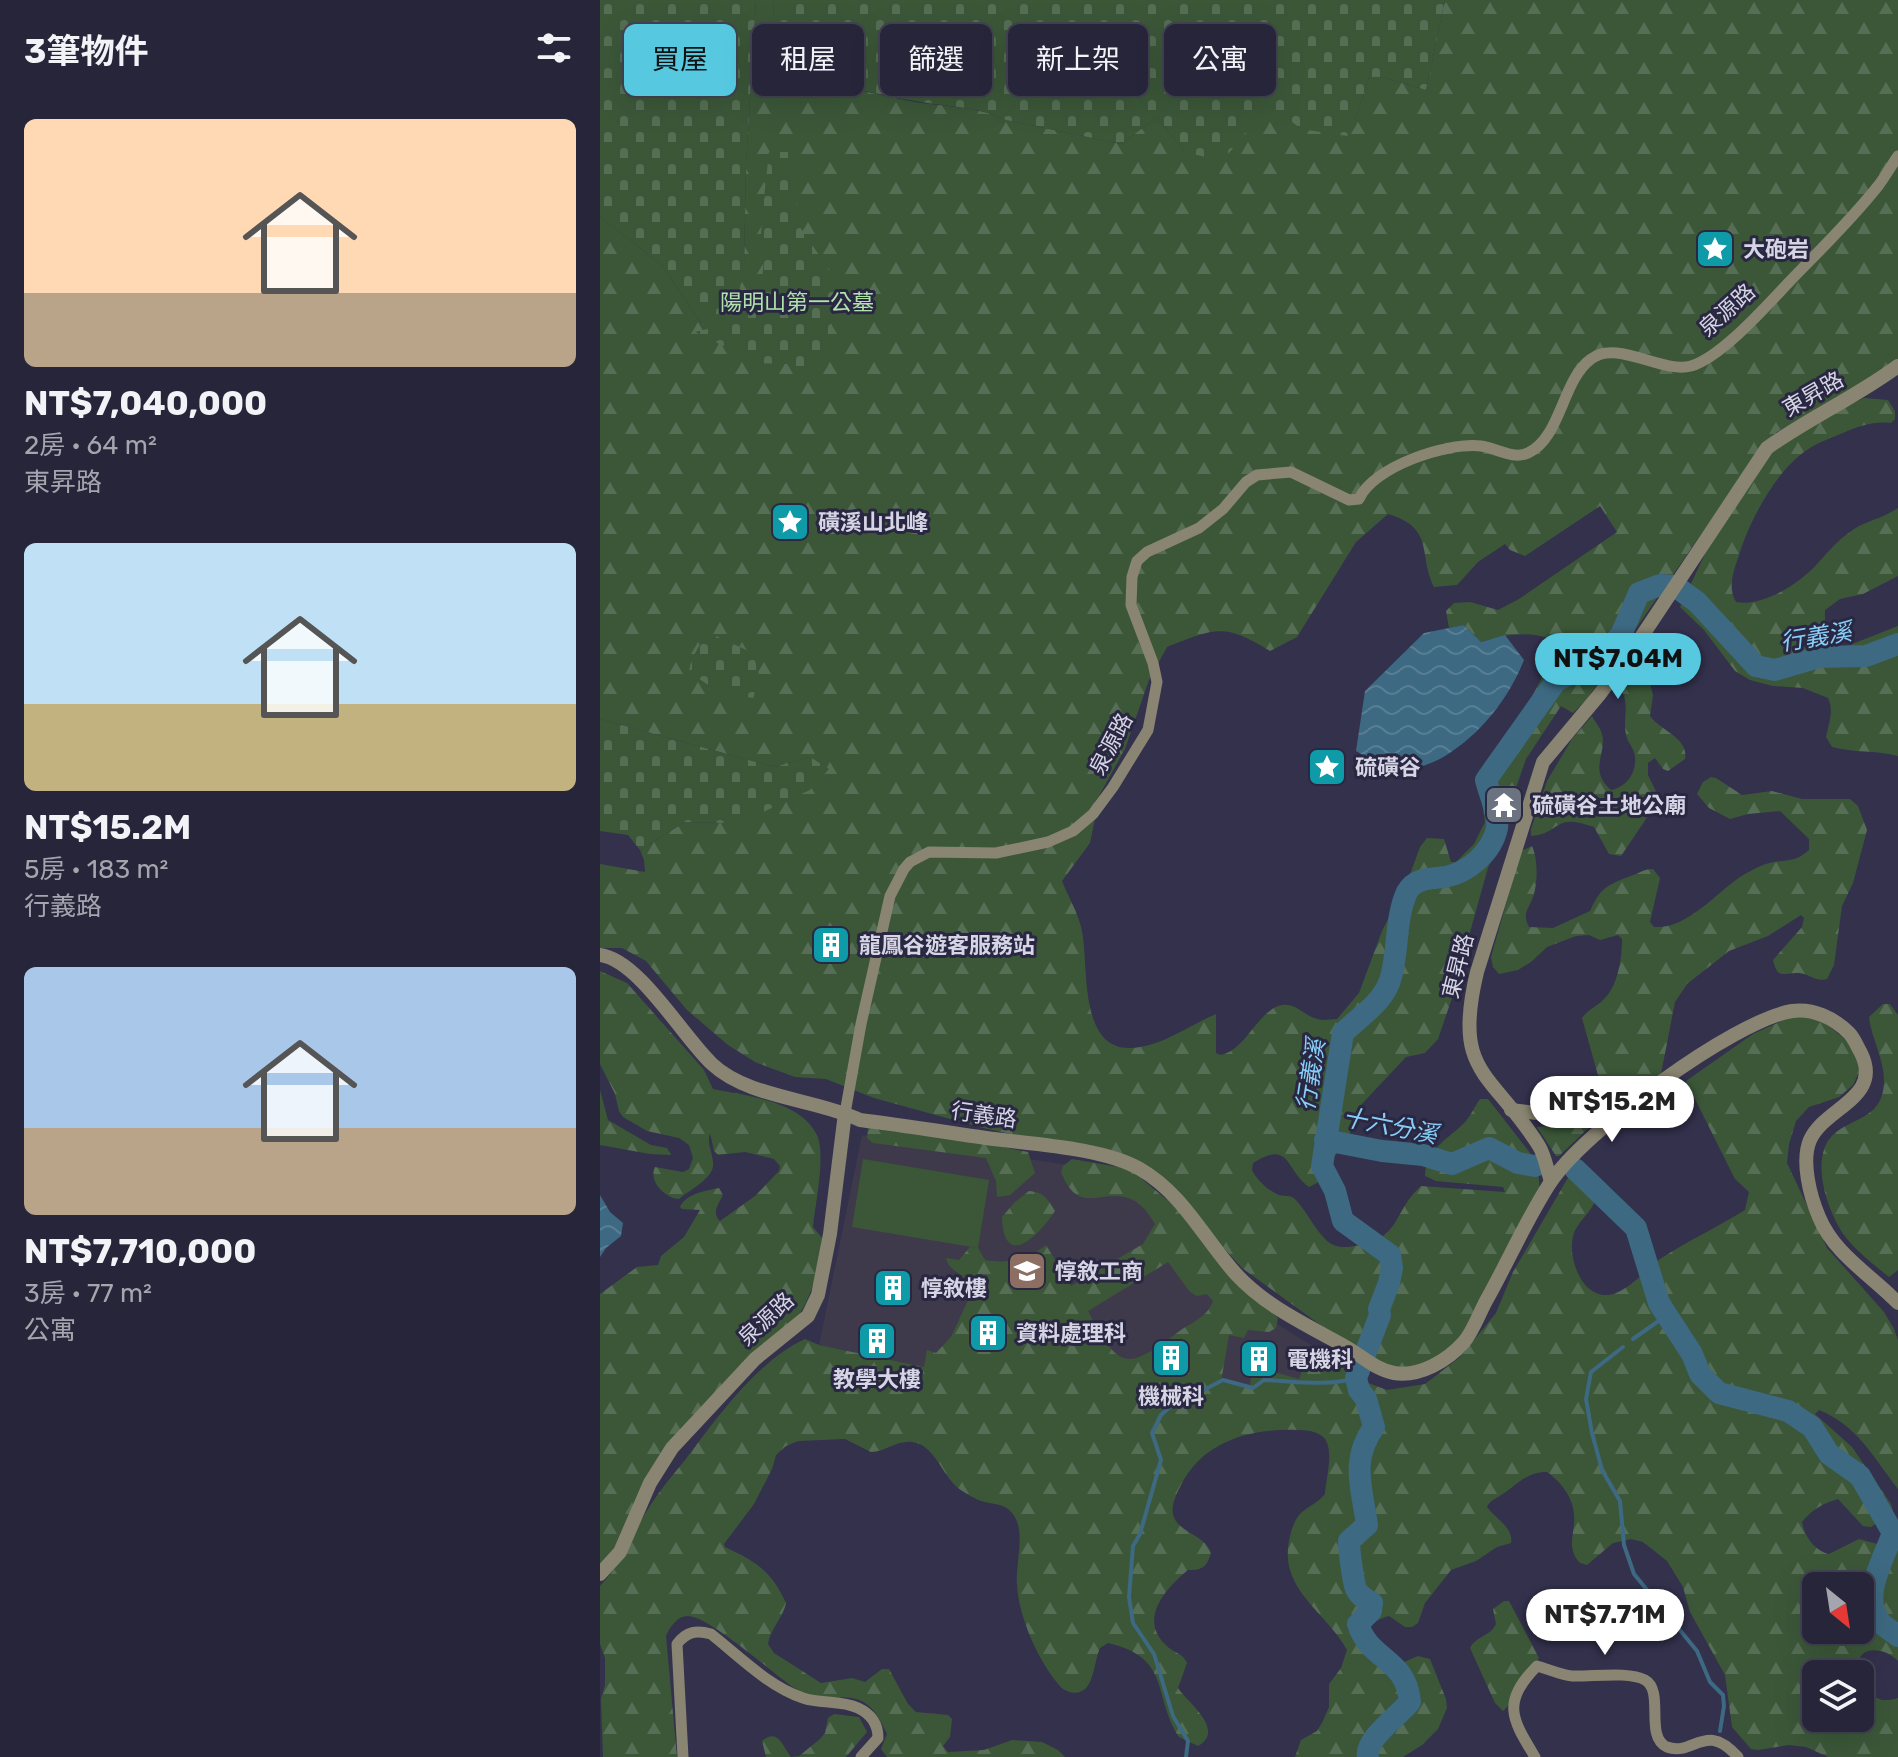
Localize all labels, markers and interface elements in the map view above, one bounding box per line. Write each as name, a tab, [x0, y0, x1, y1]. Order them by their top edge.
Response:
chip: 買屋	[624, 24, 736, 96]
chip: 租屋	[752, 24, 864, 96]
chip: 篩選	[880, 24, 992, 96]
chip: 新上架	[1008, 24, 1148, 96]
chip: 公寓	[1164, 24, 1276, 96]
icon: filters	[532, 26, 576, 70]
text: 3筆物件	[24, 31, 148, 72]
icon: home	[228, 171, 372, 315]
place icon: 大砲岩	[1694, 228, 1736, 270]
place label: 大砲岩	[1743, 236, 1809, 263]
street label: 泉源路	[1693, 278, 1761, 342]
park label: 陽明山第一公墓	[720, 289, 874, 316]
street label: 東昇路	[1778, 366, 1848, 422]
text: NT$7,040,000	[24, 383, 267, 424]
text: 2房 · 64 m²	[24, 430, 157, 461]
text: 東昇路	[24, 467, 102, 498]
place icon: 磺溪山北峰	[769, 501, 811, 543]
place label: 磺溪山北峰	[818, 509, 928, 536]
icon: home	[228, 595, 372, 739]
water label: 行義溪	[1778, 617, 1857, 656]
pin: NT$7.04M	[1535, 633, 1701, 701]
text: NT$7.04M	[1553, 643, 1683, 674]
street label: 泉源路	[1084, 709, 1138, 779]
place icon: 硫磺谷	[1306, 746, 1348, 788]
place label: 硫磺谷	[1355, 754, 1421, 781]
temple icon: 硫磺谷土地公廟	[1483, 784, 1525, 826]
place label: 硫磺谷土地公廟	[1532, 792, 1686, 819]
text: NT$15.2M	[24, 807, 191, 848]
text: 5房 · 183 m²	[24, 854, 168, 885]
text: 行義路	[24, 891, 102, 922]
building icon: 龍鳳谷遊客服務站	[810, 924, 852, 966]
street label: 東昇路	[1437, 931, 1479, 1001]
place label: 龍鳳谷遊客服務站	[859, 932, 1035, 959]
icon: home	[228, 1019, 372, 1163]
water label: 行義溪	[1292, 1034, 1331, 1113]
pin: NT$15.2M	[1529, 1076, 1695, 1144]
text: NT$15.2M	[1548, 1086, 1676, 1117]
street label: 行義路	[949, 1097, 1019, 1133]
water label: 十六分溪	[1340, 1103, 1443, 1149]
text: NT$7,710,000	[24, 1231, 256, 1272]
school or university icon: 惇敘工商	[1006, 1250, 1048, 1292]
place label: 惇敘工商	[1055, 1258, 1143, 1285]
building icon: 惇敘樓	[872, 1267, 914, 1309]
place label: 惇敘樓	[921, 1275, 987, 1302]
text: 3房 · 77 m²	[24, 1278, 152, 1309]
street label: 泉源路	[733, 1287, 799, 1351]
building icon: 資料處理科	[967, 1312, 1009, 1354]
text: 公寓	[24, 1315, 76, 1346]
building icon: 教學大樓	[856, 1320, 898, 1362]
place label: 資料處理科	[1016, 1320, 1126, 1347]
building icon: 機械科	[1150, 1337, 1192, 1379]
building icon: 電機科	[1238, 1338, 1280, 1380]
place label: 電機科	[1287, 1346, 1353, 1373]
place label: 教學大樓	[833, 1366, 921, 1393]
place label: 機械科	[1138, 1383, 1204, 1410]
north arrow	[1802, 1572, 1874, 1644]
map controls	[1802, 1572, 1874, 1732]
pin: NT$7.71M	[1522, 1589, 1688, 1657]
text: NT$7.71M	[1544, 1599, 1666, 1630]
button: layers	[1802, 1660, 1874, 1732]

